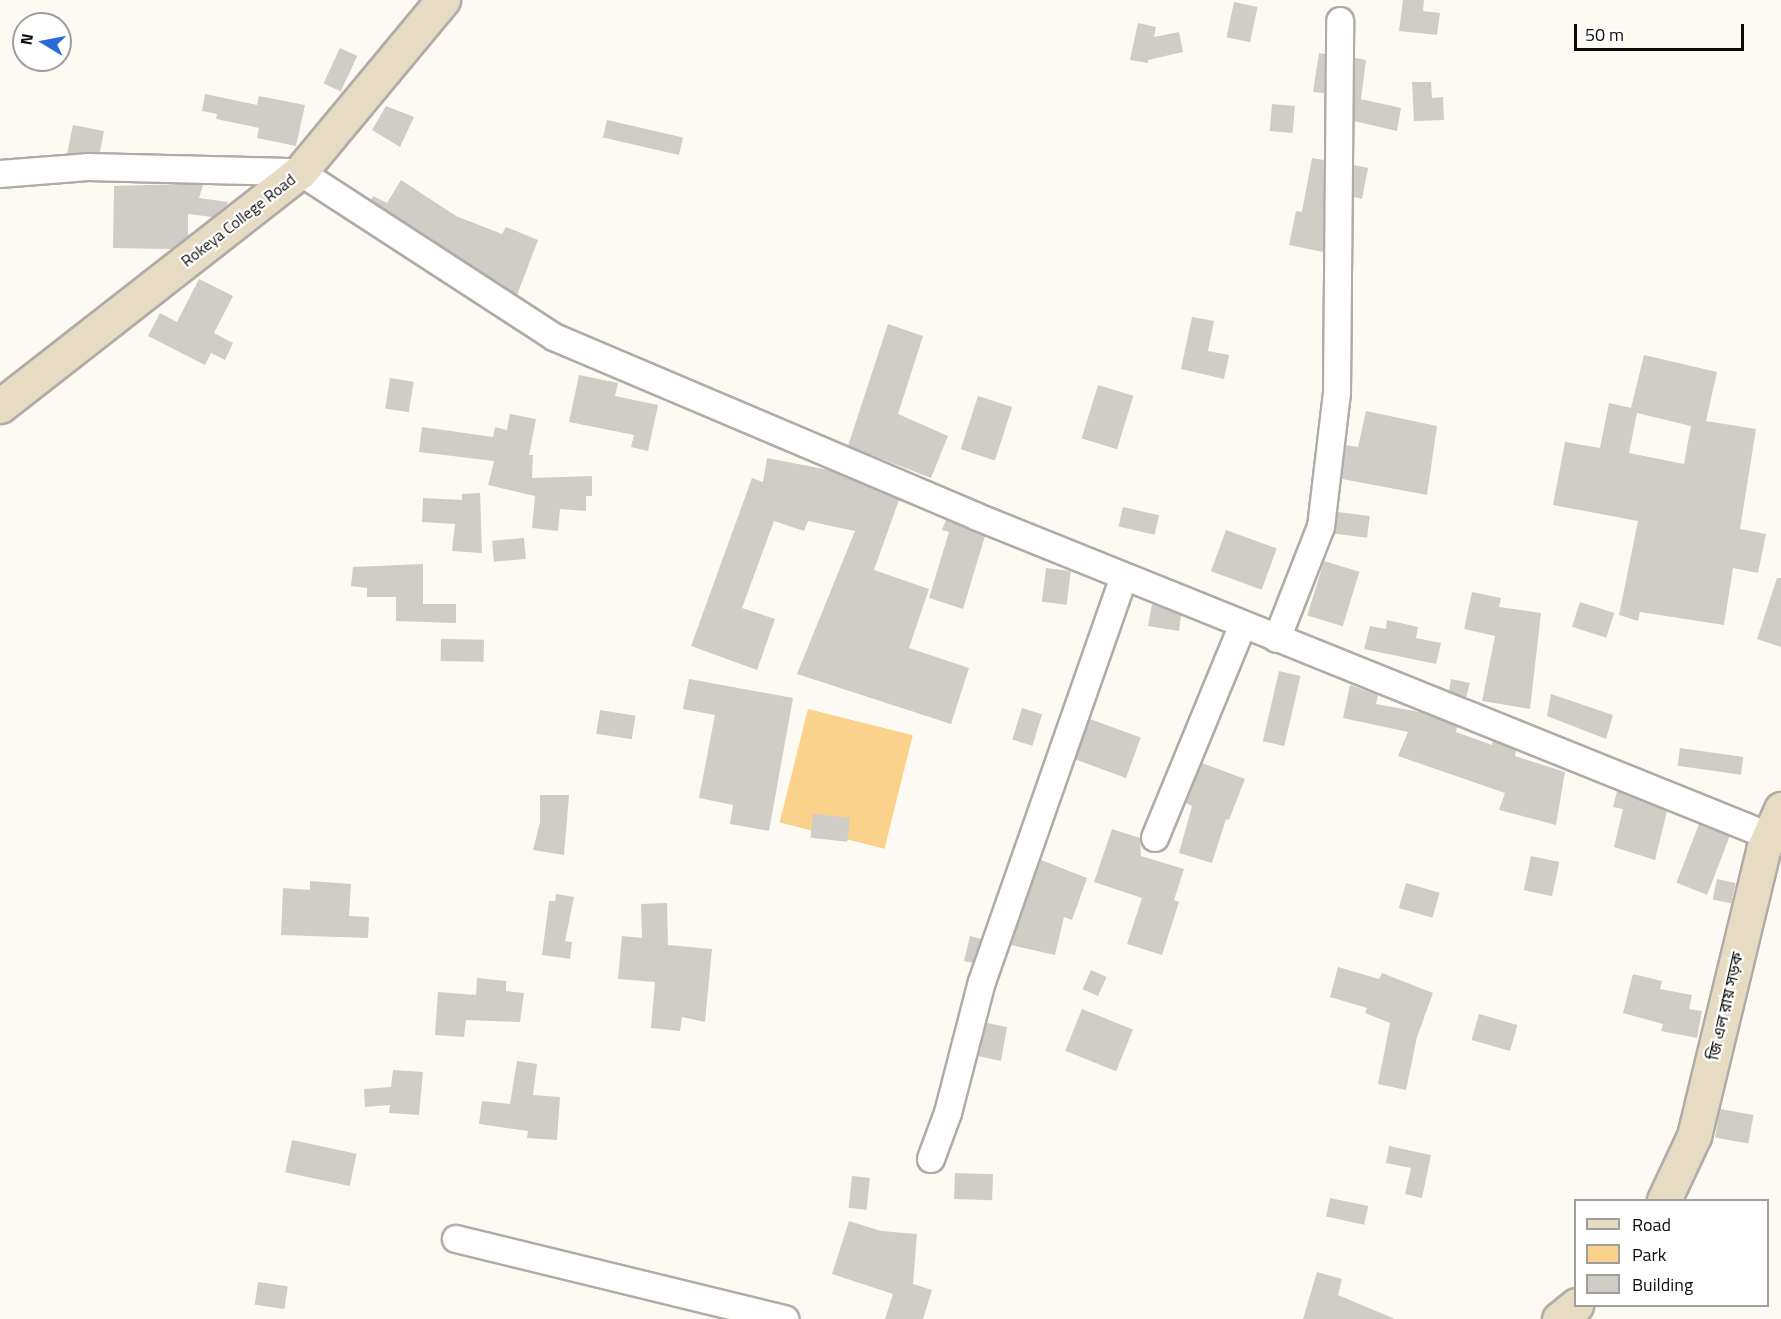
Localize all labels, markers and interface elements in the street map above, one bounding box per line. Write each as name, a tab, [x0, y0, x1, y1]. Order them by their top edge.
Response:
north arrow	[12, 12, 72, 72]
scale bar	[1577, 12, 1746, 50]
text: 50 m	[1585, 21, 1624, 48]
text: N	[13, 32, 39, 47]
street label: Rokeya College Road	[177, 169, 299, 271]
street label: জি এল রায় সড়ক	[1703, 950, 1747, 1062]
legend	[1574, 1199, 1769, 1307]
text: Road	[1632, 1211, 1671, 1238]
text: Park	[1632, 1241, 1666, 1268]
text: Building	[1632, 1271, 1693, 1298]

